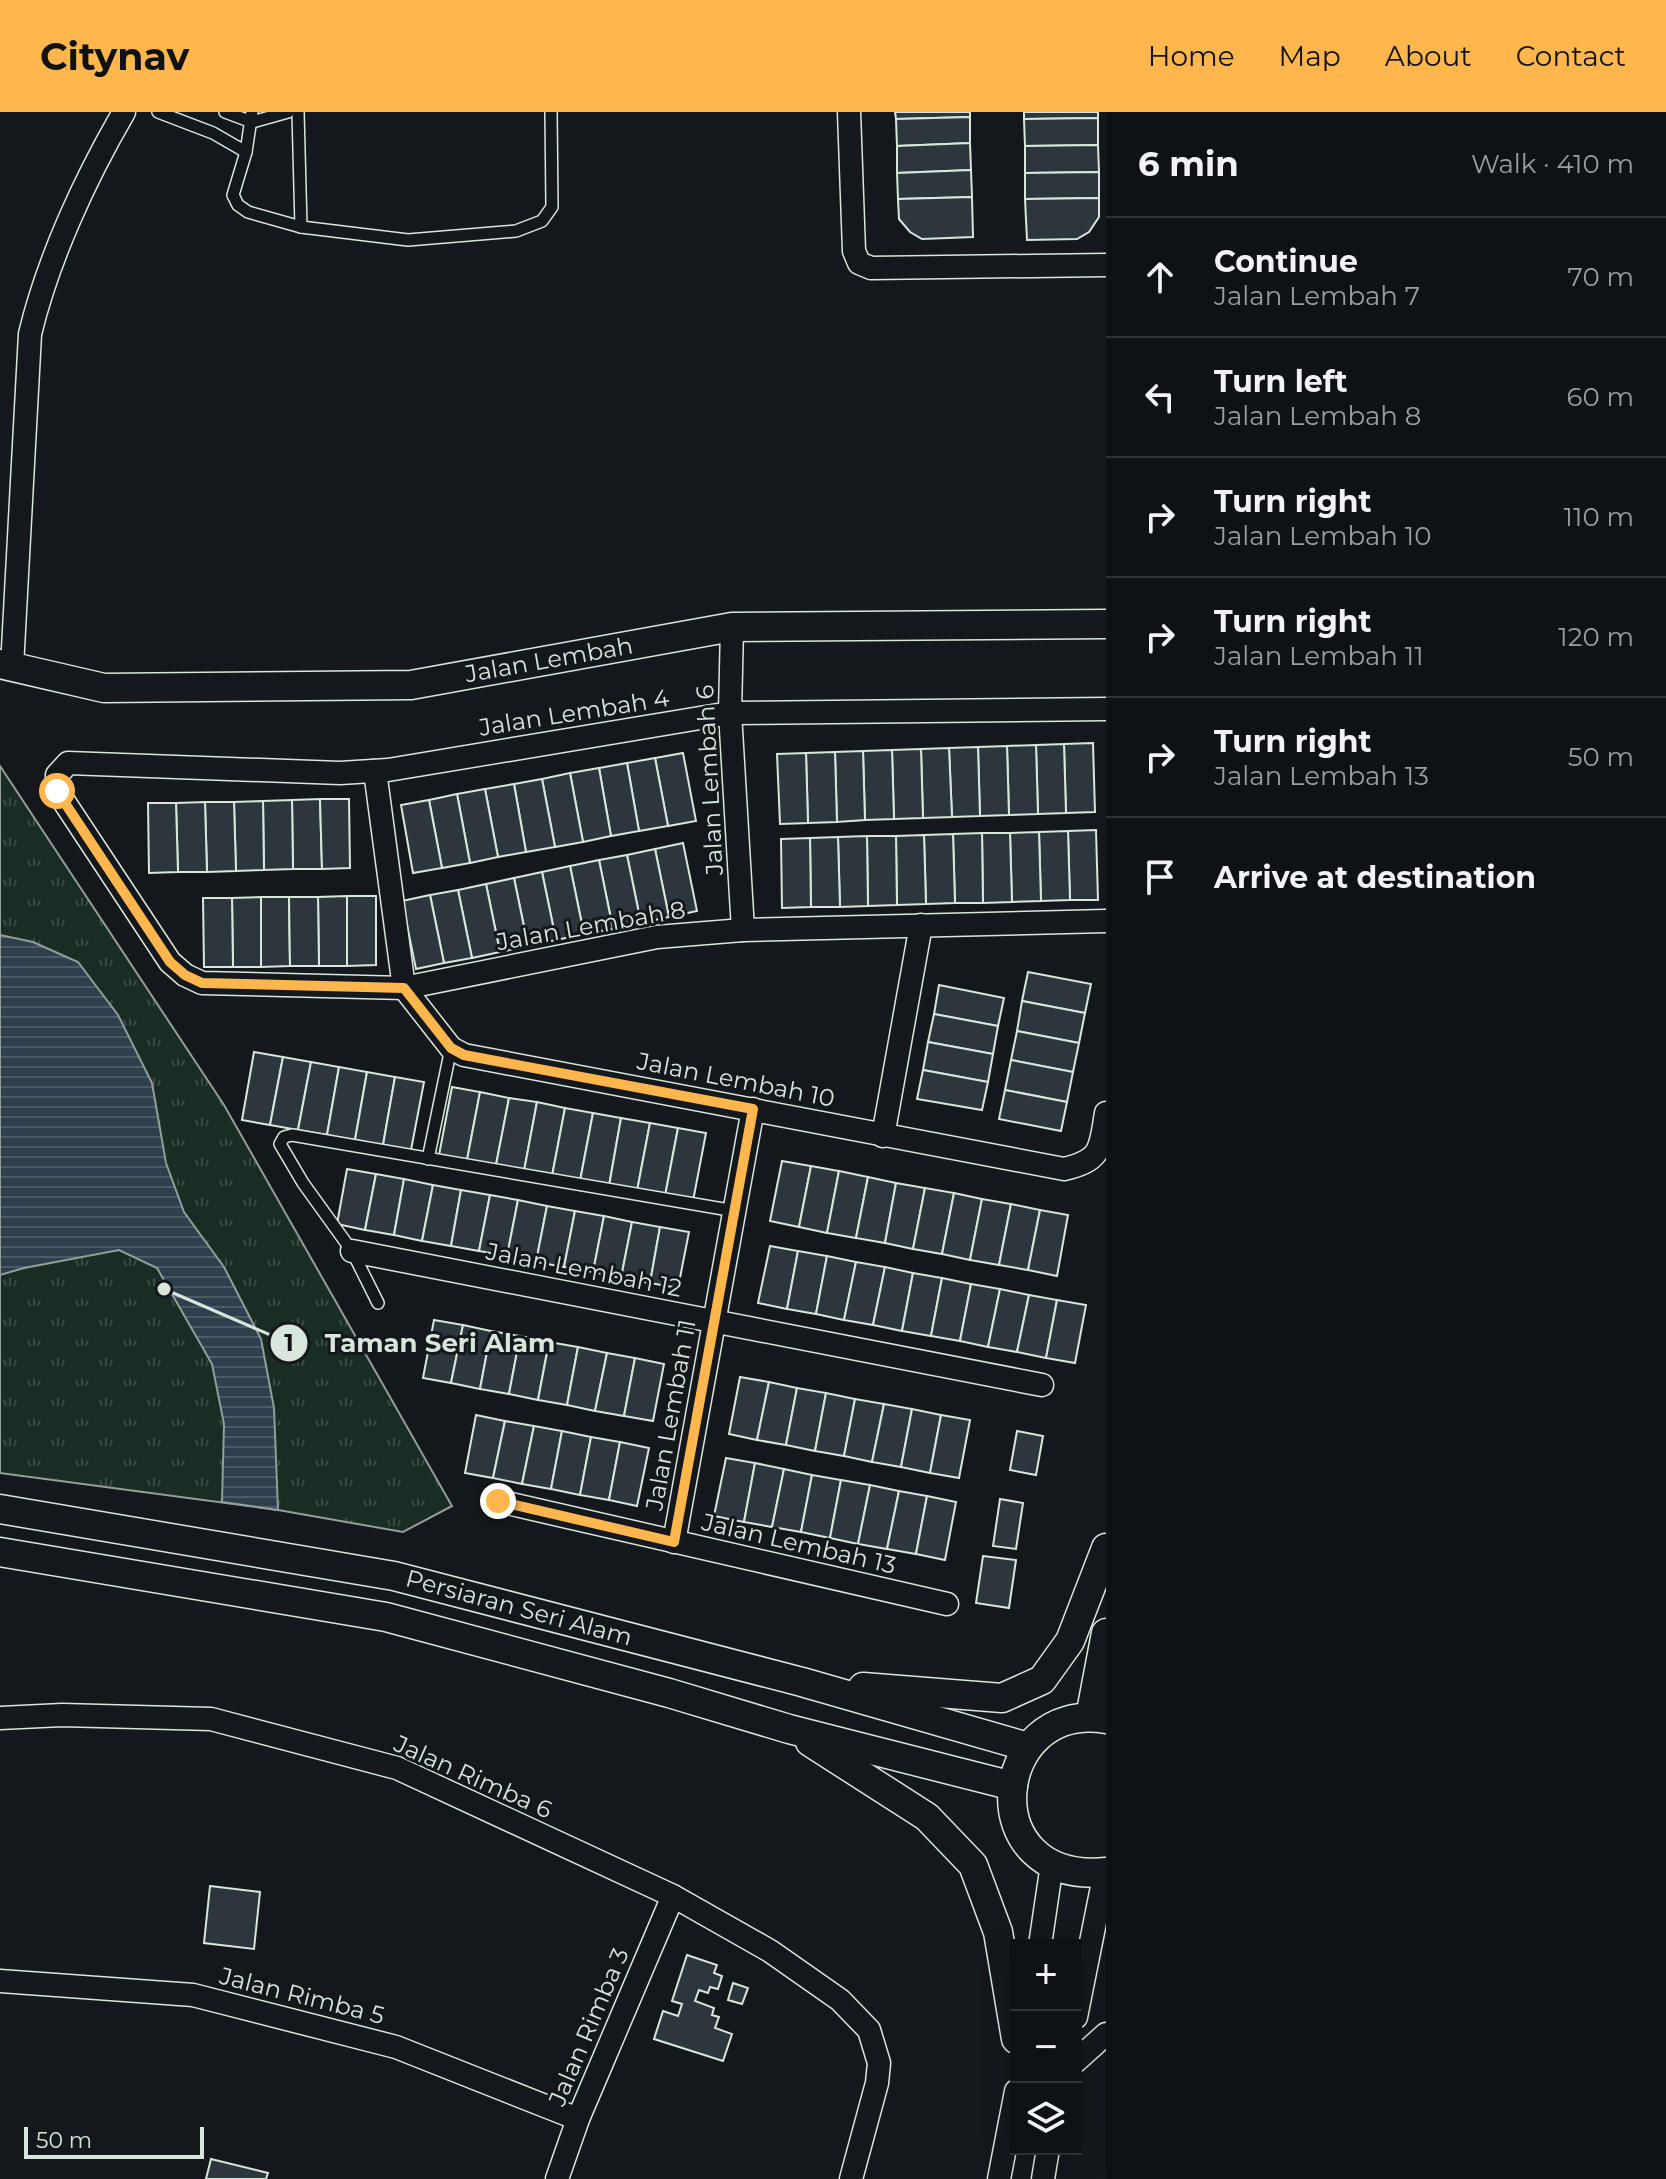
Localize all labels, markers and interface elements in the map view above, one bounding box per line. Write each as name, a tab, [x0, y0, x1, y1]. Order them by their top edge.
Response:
text: Citynav	[40, 33, 189, 80]
text: Home	[1148, 39, 1235, 73]
text: Map	[1279, 39, 1341, 73]
text: About	[1385, 39, 1472, 73]
text: Contact	[1516, 39, 1626, 73]
text: 6 min	[1138, 143, 1239, 185]
text: Walk · 410 m	[1471, 148, 1634, 180]
text: Continue	[1214, 243, 1358, 280]
icon: ahead	[1138, 255, 1182, 299]
text: 70 m	[1568, 261, 1634, 293]
text: Jalan Lembah 7	[1214, 280, 1420, 312]
text: Turn left	[1214, 363, 1347, 400]
icon: left	[1138, 375, 1182, 419]
text: 60 m	[1567, 381, 1634, 413]
text: Jalan Lembah 8	[1214, 400, 1421, 432]
text: Turn right	[1214, 483, 1371, 520]
icon: right	[1138, 495, 1182, 539]
text: 110 m	[1564, 501, 1634, 533]
text: Jalan Lembah 10	[1214, 520, 1431, 552]
text: Turn right	[1214, 603, 1371, 640]
icon: right	[1138, 615, 1182, 659]
text: 120 m	[1558, 621, 1634, 653]
street label: Jalan Lembah	[462, 630, 635, 689]
text: Jalan Lembah 11	[1214, 640, 1424, 672]
street label: Jalan Lembah 4	[476, 683, 671, 742]
street label: Jalan Lembah 6	[690, 684, 729, 877]
text: Turn right	[1214, 723, 1371, 760]
icon: right	[1138, 735, 1182, 779]
text: 50 m	[1568, 741, 1634, 773]
text: Jalan Lembah 13	[1214, 760, 1429, 792]
route start	[39, 773, 75, 809]
icon: arrive	[1138, 855, 1182, 899]
text: Arrive at destination	[1214, 859, 1536, 896]
street label: Jalan Lembah 8	[493, 895, 688, 957]
street label: Jalan Lembah 10	[634, 1046, 837, 1113]
street label: Jalan Lembah 12	[483, 1236, 684, 1303]
street label: Jalan Lembah 11	[639, 1317, 702, 1514]
callout: Taman Seri Alam	[269, 1318, 571, 1368]
text: Taman Seri Alam	[325, 1327, 555, 1359]
text: 1	[284, 1328, 294, 1357]
route end	[480, 1483, 516, 1519]
street label: Jalan Lembah 13	[698, 1507, 899, 1580]
street label: Persiaran Seri Alam	[403, 1563, 636, 1652]
street label: Jalan Rimba 6	[389, 1728, 557, 1824]
map controls	[1010, 1939, 1082, 2155]
button: +	[1010, 1939, 1082, 2011]
street label: Jalan Rimba 3	[542, 1943, 635, 2111]
street label: Jalan Rimba 5	[216, 1961, 388, 2030]
button: −	[1010, 2011, 1082, 2083]
button: layers	[1010, 2083, 1082, 2155]
scale bar	[24, 2123, 204, 2159]
text: 50 m	[36, 2127, 92, 2154]

